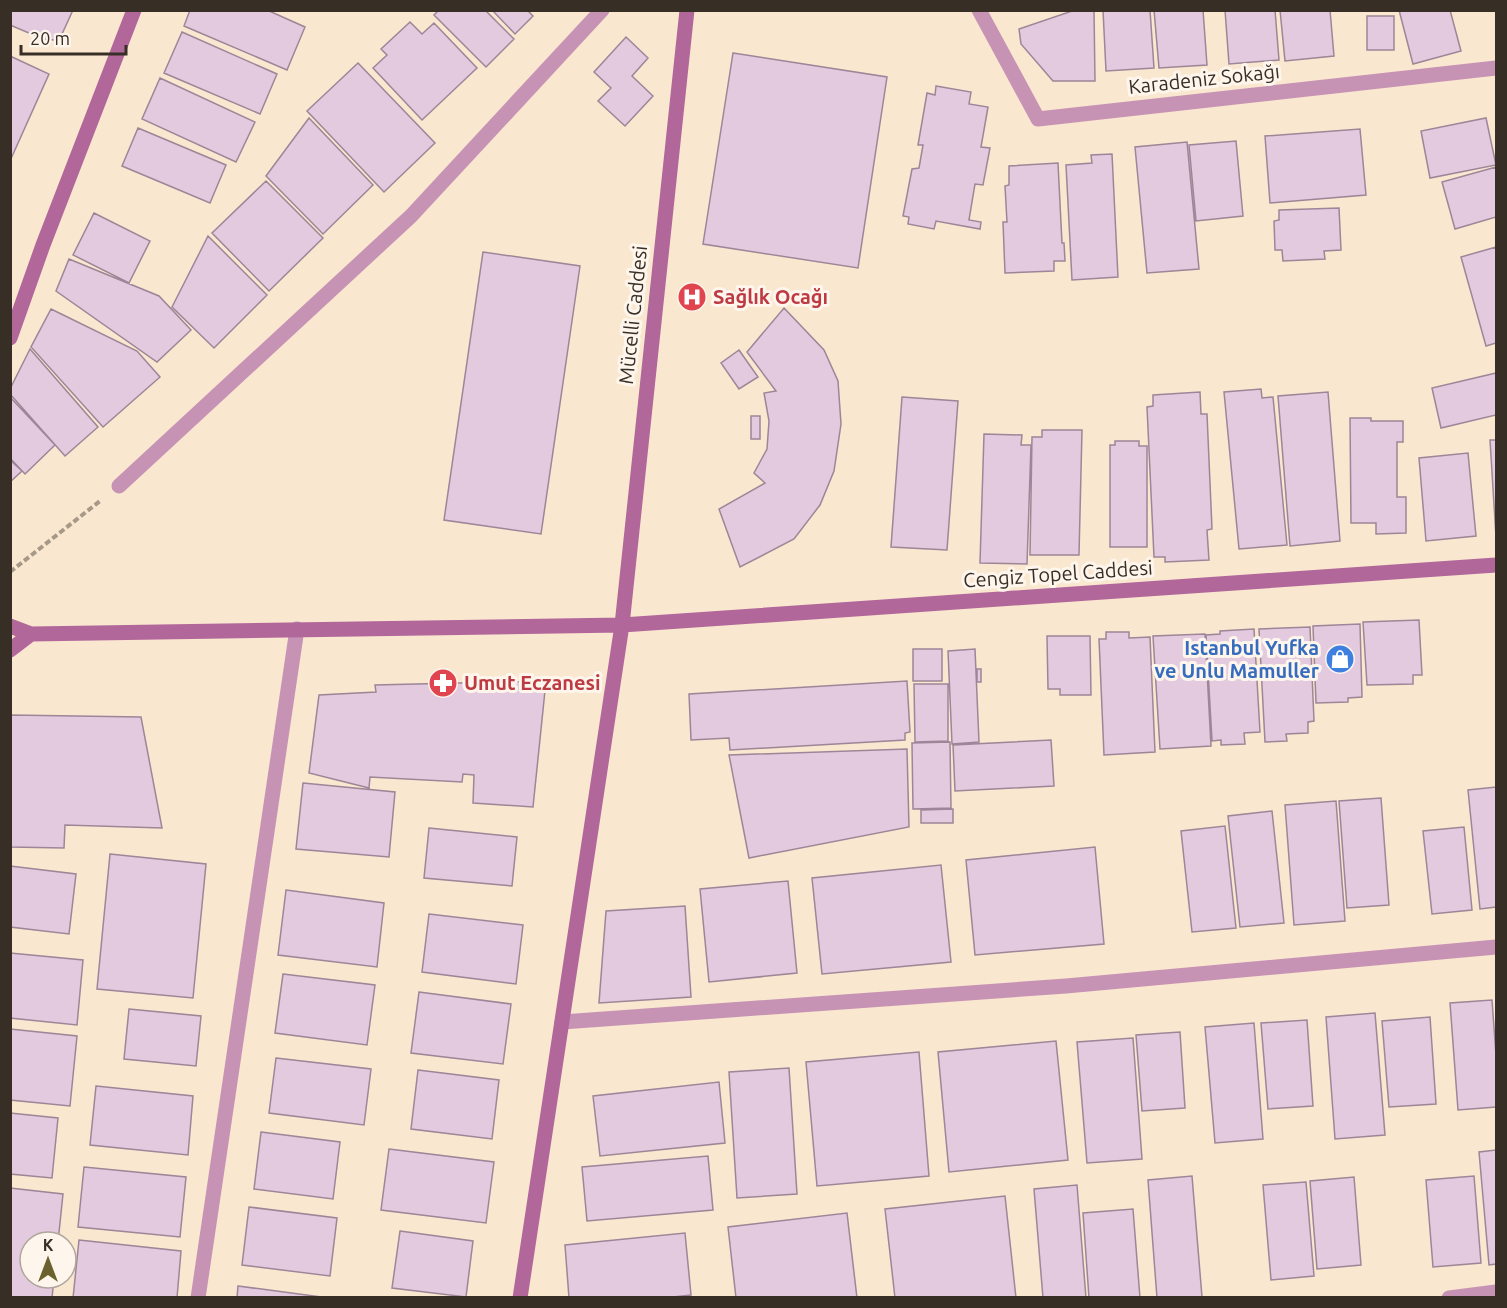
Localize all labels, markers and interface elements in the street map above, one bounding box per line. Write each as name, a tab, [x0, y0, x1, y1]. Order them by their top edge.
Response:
scale bar	[21, 18, 126, 56]
text: 20 m	[30, 28, 70, 48]
street label: Karadeniz Sokağı	[1127, 59, 1281, 98]
street label: Mücelli Caddesi	[614, 244, 651, 386]
hospital icon: Sağlık Ocağı	[676, 281, 708, 313]
place label: Sağlık Ocağı	[713, 285, 828, 308]
street label: Cengiz Topel Caddesi	[962, 555, 1153, 592]
place label: Istanbul Yufka ve Unlu Mamuller	[1155, 636, 1320, 682]
shop icon: Istanbul Yufka ve Unlu Mamuller	[1324, 643, 1356, 675]
pharmacy icon: Umut Eczanesi	[427, 667, 459, 699]
place label: Umut Eczanesi	[464, 671, 601, 694]
north arrow	[18, 1230, 78, 1290]
text: K	[43, 1236, 54, 1254]

